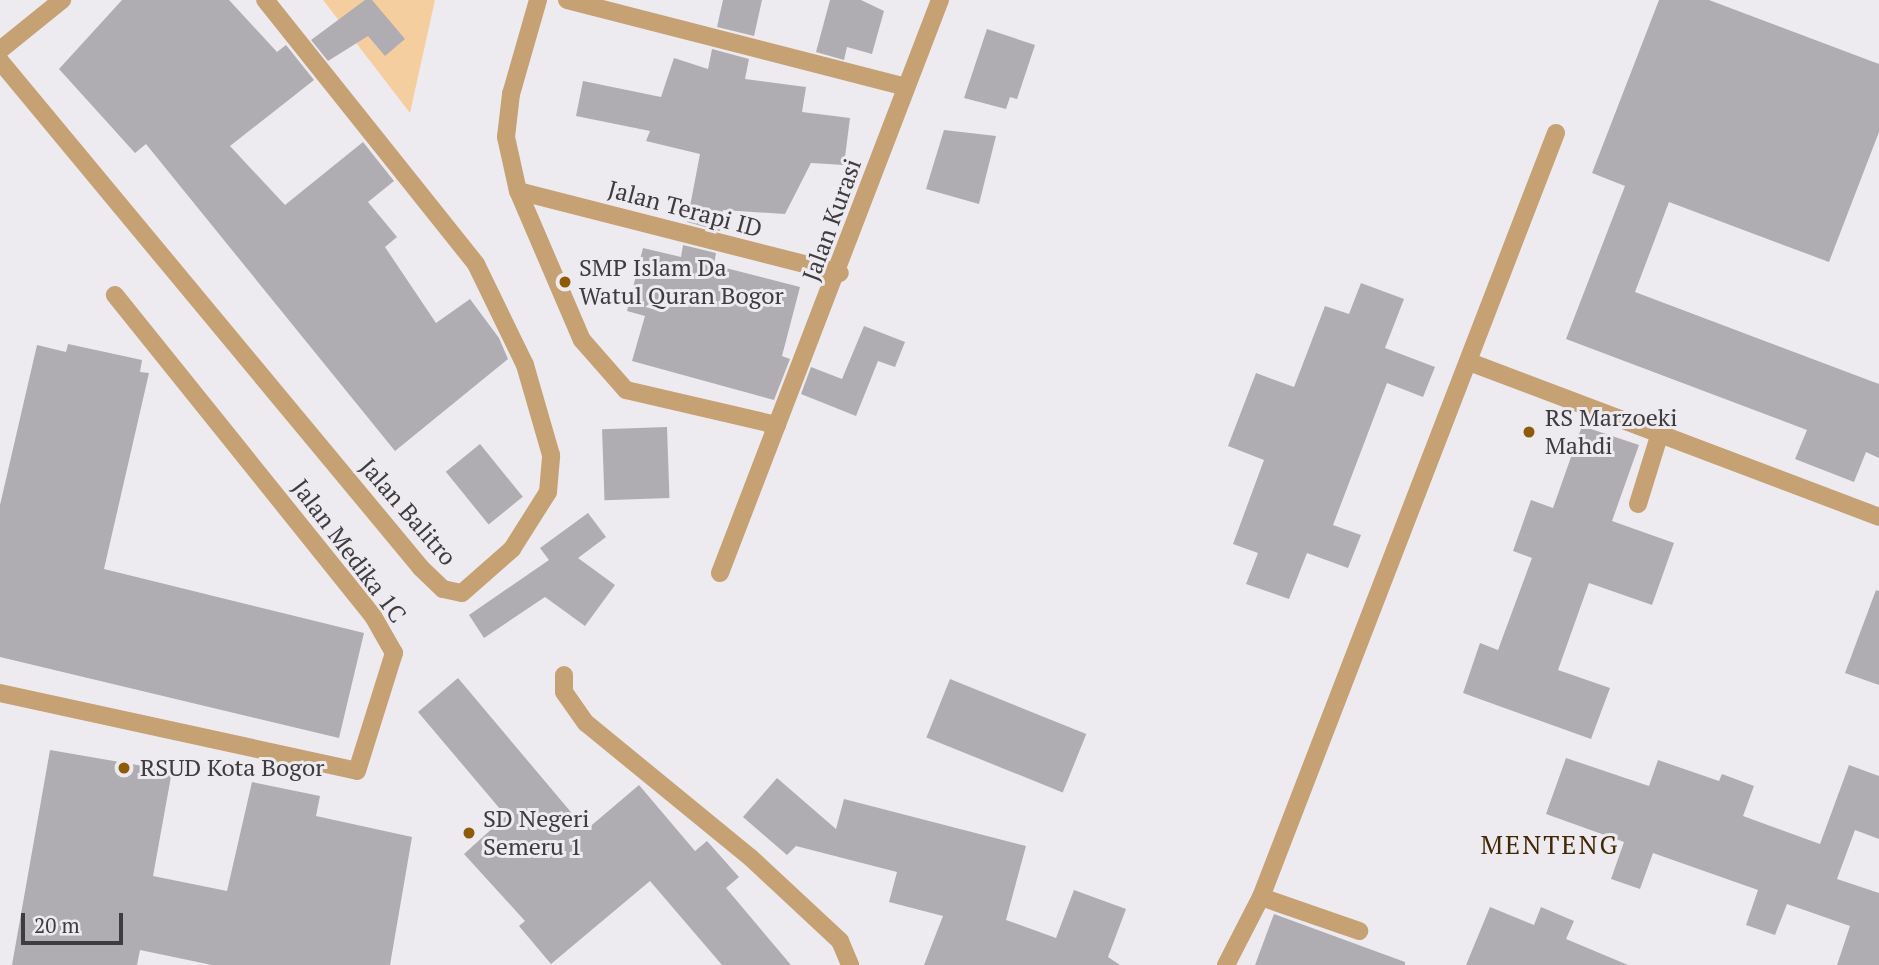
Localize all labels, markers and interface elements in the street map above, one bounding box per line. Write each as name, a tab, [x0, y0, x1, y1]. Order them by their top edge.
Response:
street label: Jalan Kurasi	[797, 155, 867, 285]
street label: Jalan Terapi ID	[605, 175, 765, 243]
place label: SMP Islam Da Watul Quran Bogor	[579, 254, 784, 310]
marker: SMP Islam Da Watul Quran Bogor	[557, 274, 573, 290]
place label: RS Marzoeki Mahdi	[1545, 404, 1677, 460]
marker: RS Marzoeki Mahdi	[1519, 422, 1539, 442]
street label: Jalan Balitro	[354, 453, 462, 571]
street label: Jalan Medika 1C	[286, 474, 412, 628]
place label: RSUD Kota Bogor	[140, 754, 324, 782]
marker: RSUD Kota Bogor	[114, 758, 134, 778]
place label: SD Negeri Semeru 1	[483, 805, 589, 861]
marker: SD Negeri Semeru 1	[461, 825, 477, 841]
district label: MENTENG	[1481, 829, 1619, 861]
scale bar	[24, 898, 126, 942]
text: 20 m	[34, 911, 80, 939]

